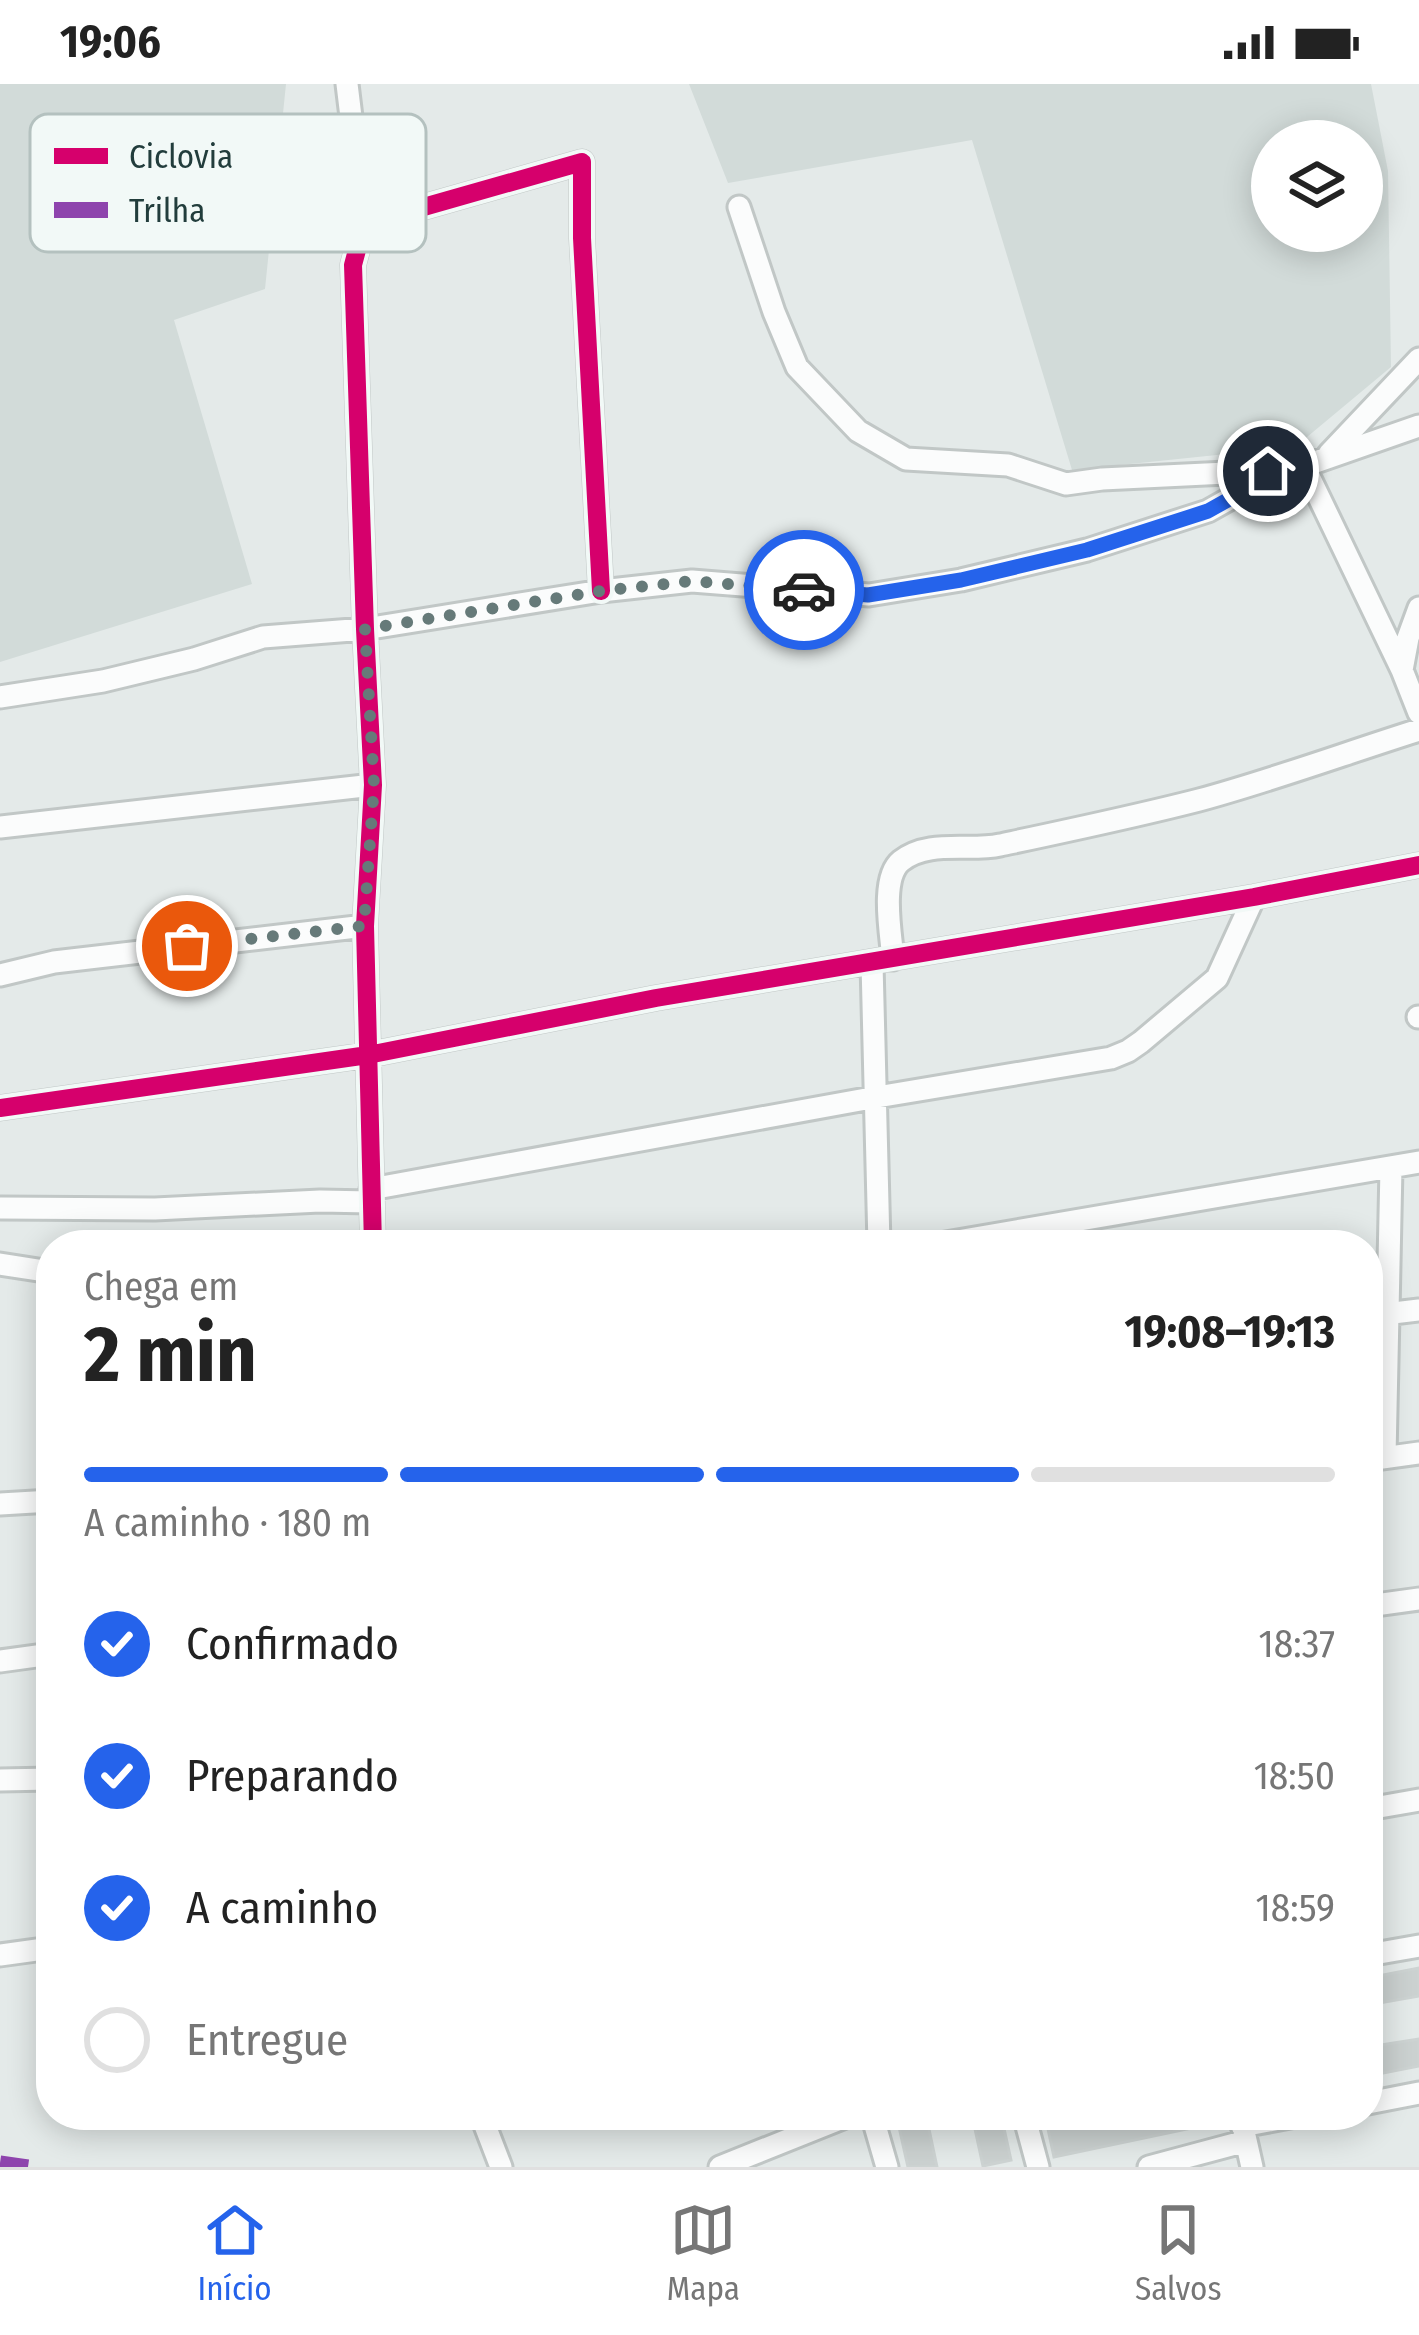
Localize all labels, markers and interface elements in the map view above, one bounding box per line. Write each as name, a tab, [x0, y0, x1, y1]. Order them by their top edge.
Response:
text: 19:06	[60, 15, 161, 69]
legend	[30, 114, 426, 252]
map controls	[1251, 120, 1383, 252]
button: layers	[1251, 120, 1383, 252]
text: Ciclovia	[129, 137, 233, 177]
text: Trilha	[129, 191, 205, 231]
pin	[1217, 420, 1319, 522]
icon: home	[1235, 438, 1301, 504]
courier	[744, 530, 864, 650]
icon: car	[771, 557, 837, 623]
pin	[136, 895, 238, 997]
icon: bag	[154, 913, 220, 979]
text: Chega em	[84, 1264, 238, 1310]
text: 19:08–19:13	[1124, 1305, 1335, 1359]
text: 2 min	[84, 1308, 257, 1402]
text: A caminho · 180 m	[84, 1500, 371, 1546]
icon: check	[84, 1611, 150, 1677]
text: Confirmado	[186, 1617, 399, 1671]
text: 18:37	[1258, 1621, 1335, 1667]
icon: check	[84, 1743, 150, 1809]
text: Preparando	[186, 1749, 399, 1803]
text: 18:50	[1254, 1753, 1335, 1799]
icon: check	[84, 1875, 150, 1941]
text: A caminho	[186, 1881, 378, 1935]
text: 18:59	[1256, 1885, 1335, 1931]
text: Entregue	[186, 2013, 348, 2067]
tab: Início	[198, 2197, 272, 2309]
tab: Mapa	[667, 2197, 740, 2309]
tab: Salvos	[1135, 2197, 1221, 2309]

